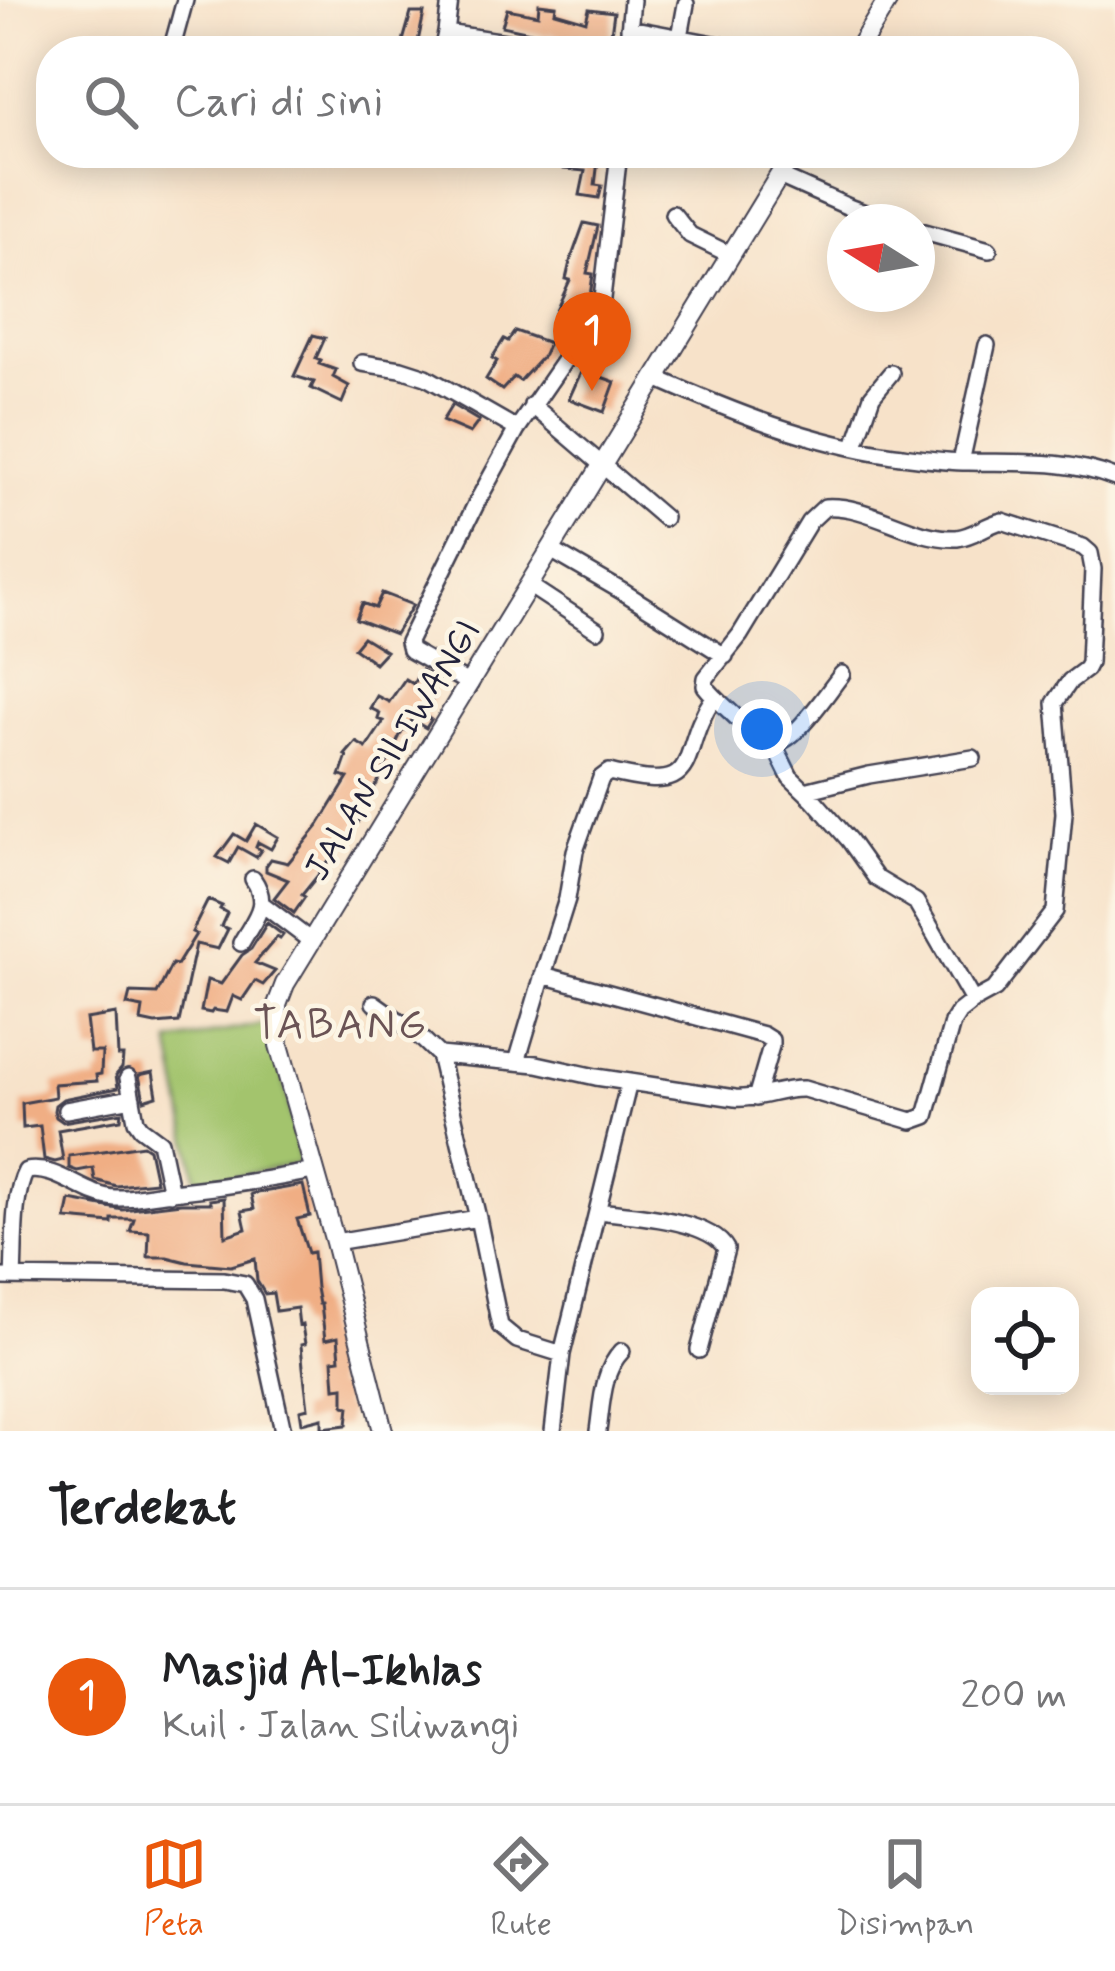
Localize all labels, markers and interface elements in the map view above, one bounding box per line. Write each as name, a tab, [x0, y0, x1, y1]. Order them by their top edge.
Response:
search box	[36, 36, 1079, 168]
icon: search	[78, 69, 144, 135]
text: Cari di sini	[174, 73, 383, 132]
north arrow	[827, 204, 935, 312]
pin: 1	[553, 292, 631, 391]
street label: JALAN SILIWANGI	[295, 612, 493, 890]
your location	[732, 699, 792, 759]
district label: TABANG	[253, 999, 429, 1054]
map controls	[971, 1287, 1079, 1395]
button: locate	[971, 1287, 1079, 1395]
text: Terdekat	[48, 1476, 236, 1542]
text: Masjid Al-Ikhlas	[162, 1642, 482, 1701]
text: 1	[78, 1671, 96, 1722]
text: 200 m	[961, 1671, 1067, 1722]
text: Kuil · Jalan Siliwangi	[162, 1701, 519, 1752]
tab: Peta	[141, 1831, 207, 1947]
tab: Rute	[488, 1831, 554, 1947]
tab: Disimpan	[836, 1831, 974, 1947]

